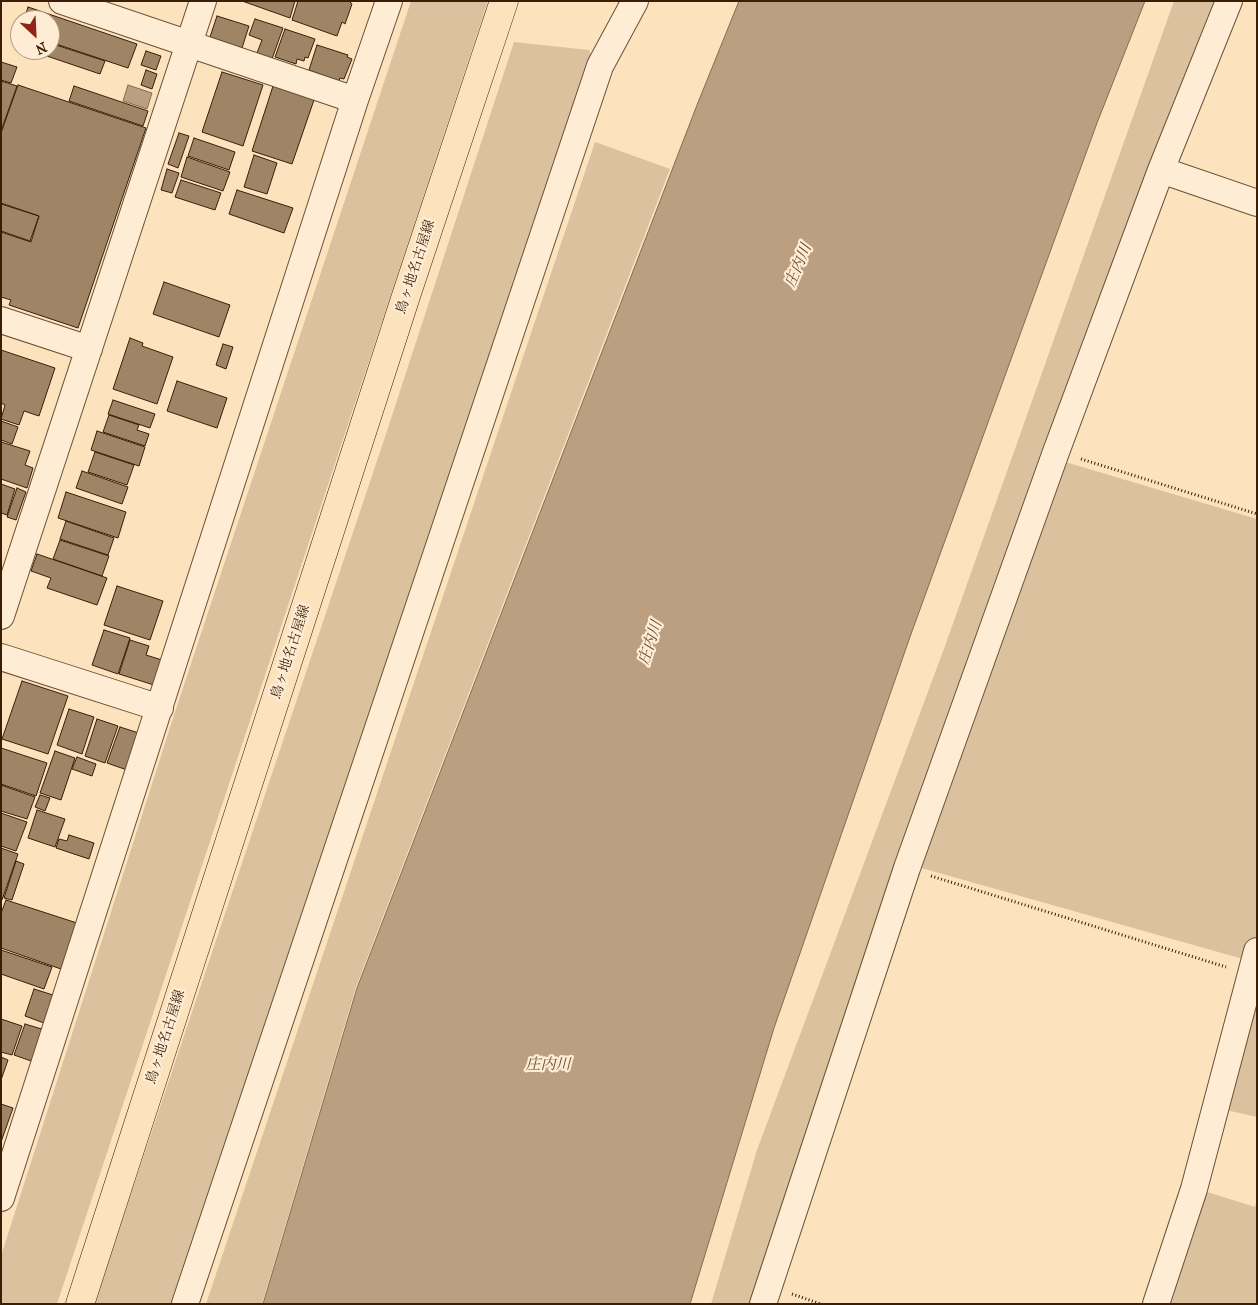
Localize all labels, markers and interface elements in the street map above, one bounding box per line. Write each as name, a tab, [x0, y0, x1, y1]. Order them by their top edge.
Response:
north arrow	[10, 10, 60, 60]
text: N	[33, 38, 50, 58]
street label: 鳥ヶ地名古屋線	[393, 218, 439, 316]
water label: 庄内川	[782, 242, 816, 290]
street label: 鳥ヶ地名古屋線	[268, 603, 314, 701]
water label: 庄内川	[635, 619, 667, 667]
street label: 鳥ヶ地名古屋線	[143, 988, 189, 1086]
water label: 庄内川	[526, 1056, 570, 1074]

